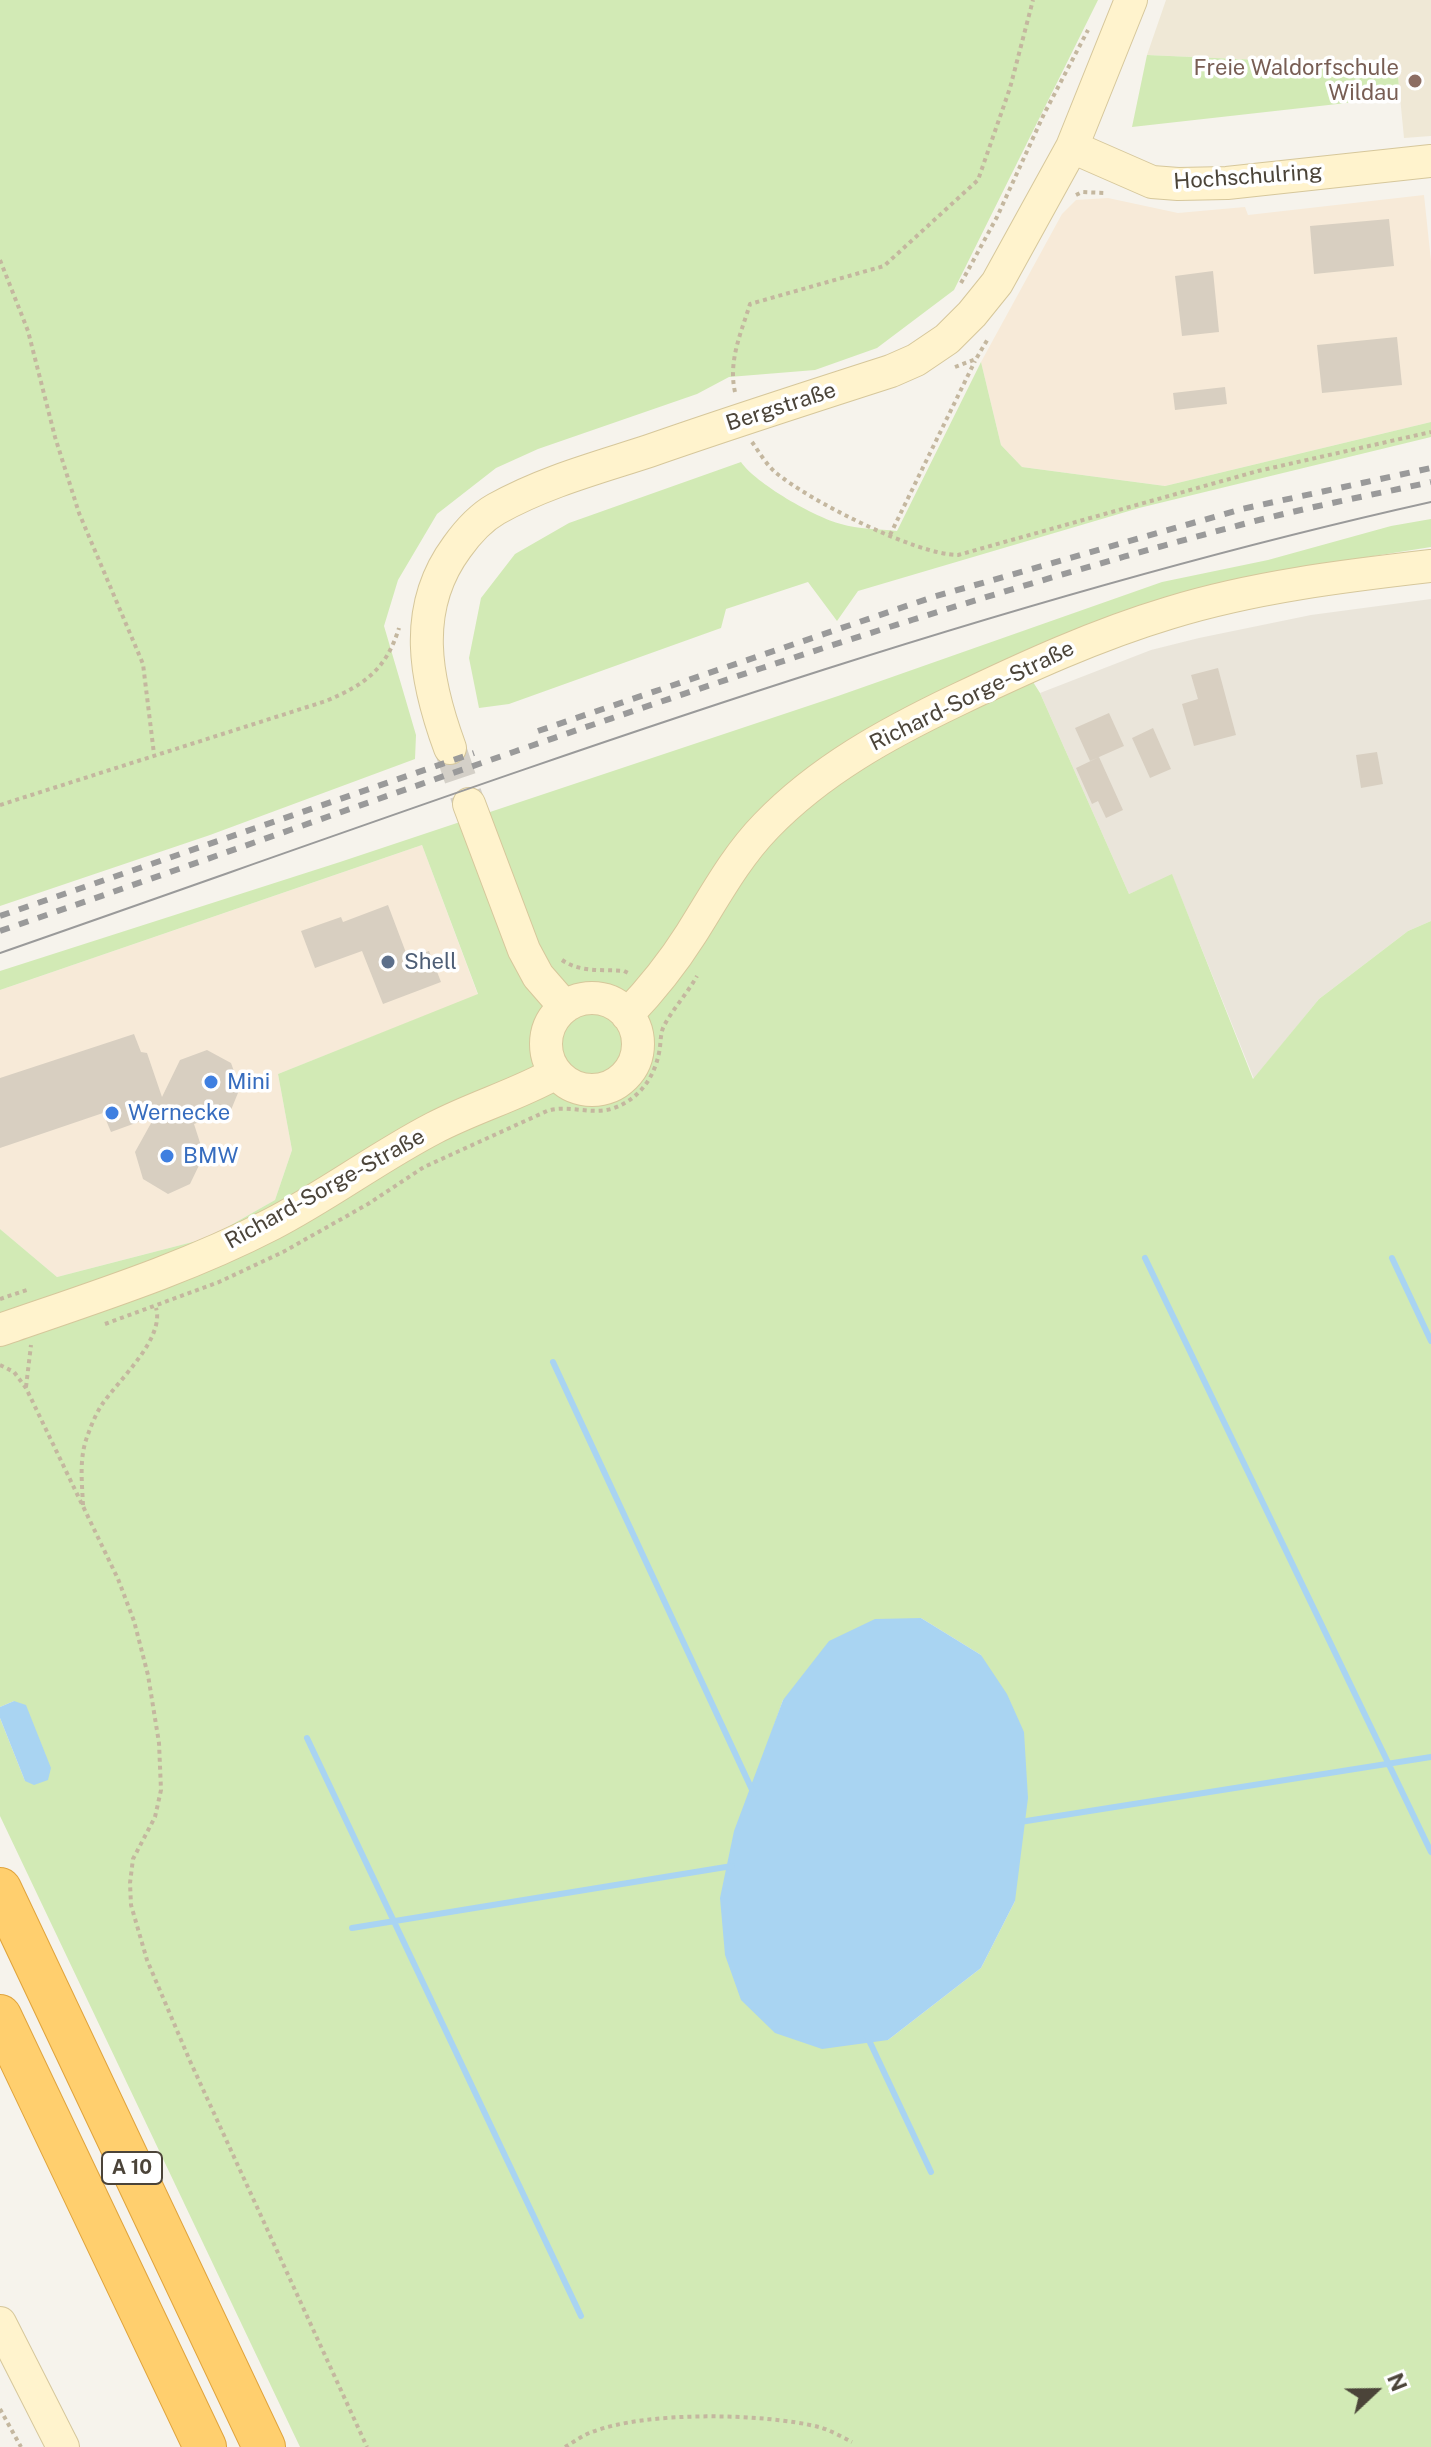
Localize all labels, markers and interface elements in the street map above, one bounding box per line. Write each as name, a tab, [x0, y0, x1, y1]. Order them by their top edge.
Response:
place label: Freie Waldorfschule Wildau	[1193, 55, 1399, 106]
marker: Freie Waldorfschule Wildau	[1406, 72, 1424, 90]
street label: Hochschulring	[1173, 159, 1323, 195]
street label: Bergstraße	[723, 377, 839, 437]
street label: Richard-Sorge-Straße	[865, 635, 1079, 757]
place label: Shell	[404, 949, 457, 975]
marker: Shell	[379, 953, 397, 971]
place label: Mini	[227, 1069, 270, 1095]
marker: Mini	[202, 1073, 220, 1091]
place label: Wernecke	[128, 1100, 230, 1126]
marker: Wernecke	[103, 1104, 121, 1122]
street label: Richard-Sorge-Straße	[221, 1123, 429, 1255]
place label: BMW	[183, 1143, 238, 1169]
marker: BMW	[158, 1147, 176, 1165]
road number: A 10	[102, 2152, 162, 2184]
north arrow	[1335, 2351, 1415, 2431]
text: N	[1382, 2369, 1413, 2395]

